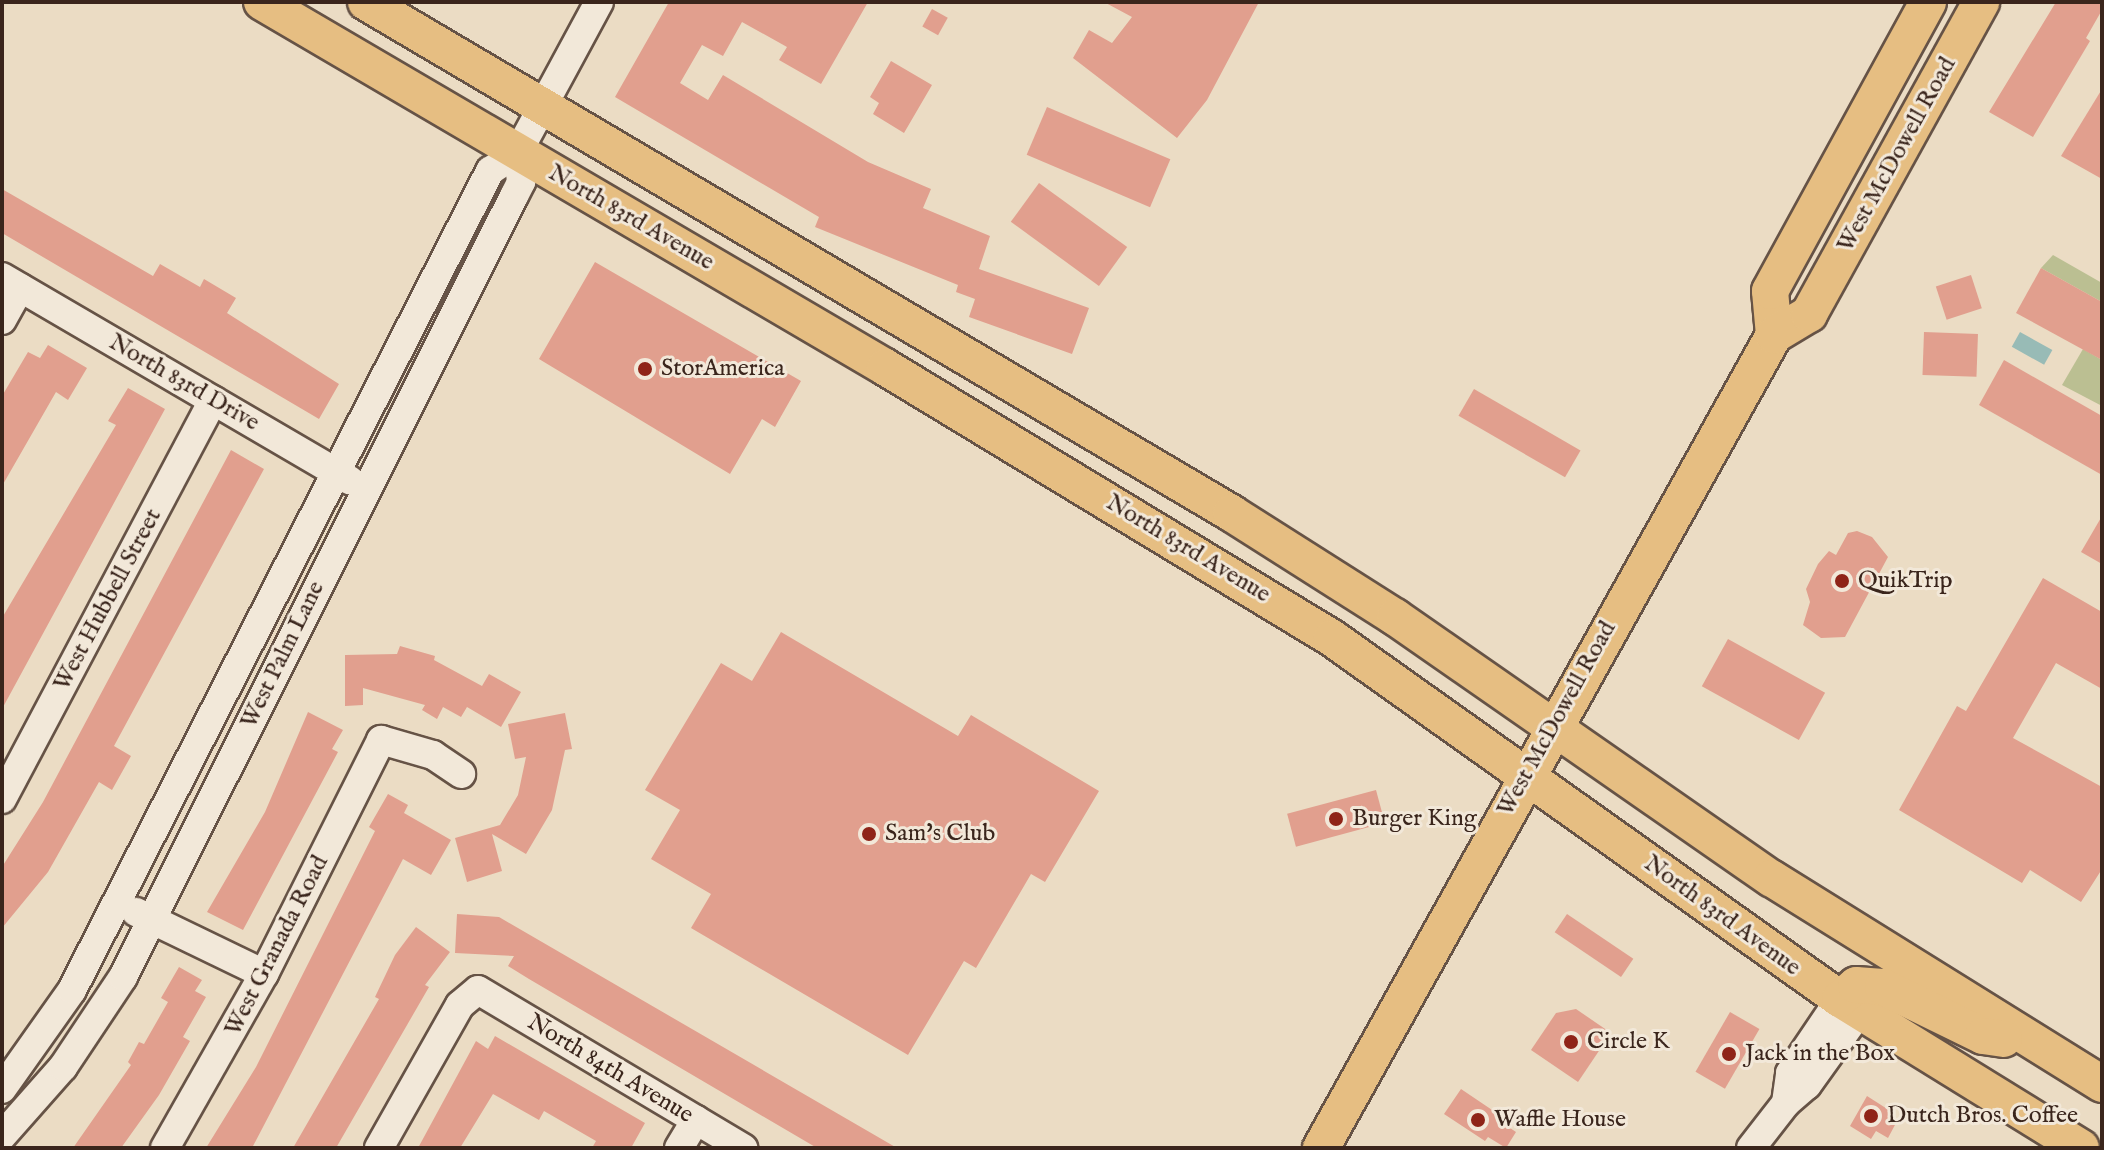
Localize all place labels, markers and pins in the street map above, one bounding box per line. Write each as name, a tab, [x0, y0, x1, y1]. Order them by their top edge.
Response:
place label: StorAmerica	[661, 355, 785, 383]
marker: StorAmerica	[636, 360, 654, 378]
place label: QuikTrip	[1858, 567, 1953, 595]
marker: QuikTrip	[1833, 572, 1851, 590]
place label: Burger King	[1352, 805, 1477, 833]
marker: Burger King	[1327, 810, 1345, 828]
place label: Sam's Club	[885, 820, 995, 848]
marker: Sam's Club	[860, 825, 878, 843]
place label: Circle K	[1587, 1028, 1670, 1056]
marker: Circle K	[1562, 1033, 1580, 1051]
place label: Jack in the Box	[1745, 1040, 1895, 1068]
marker: Jack in the Box	[1720, 1045, 1738, 1063]
place label: Dutch Bros. Coffee	[1887, 1102, 2078, 1130]
place label: Waffle House	[1494, 1106, 1626, 1134]
marker: Dutch Bros. Coffee	[1862, 1107, 1880, 1125]
marker: Waffle House	[1469, 1111, 1487, 1129]

